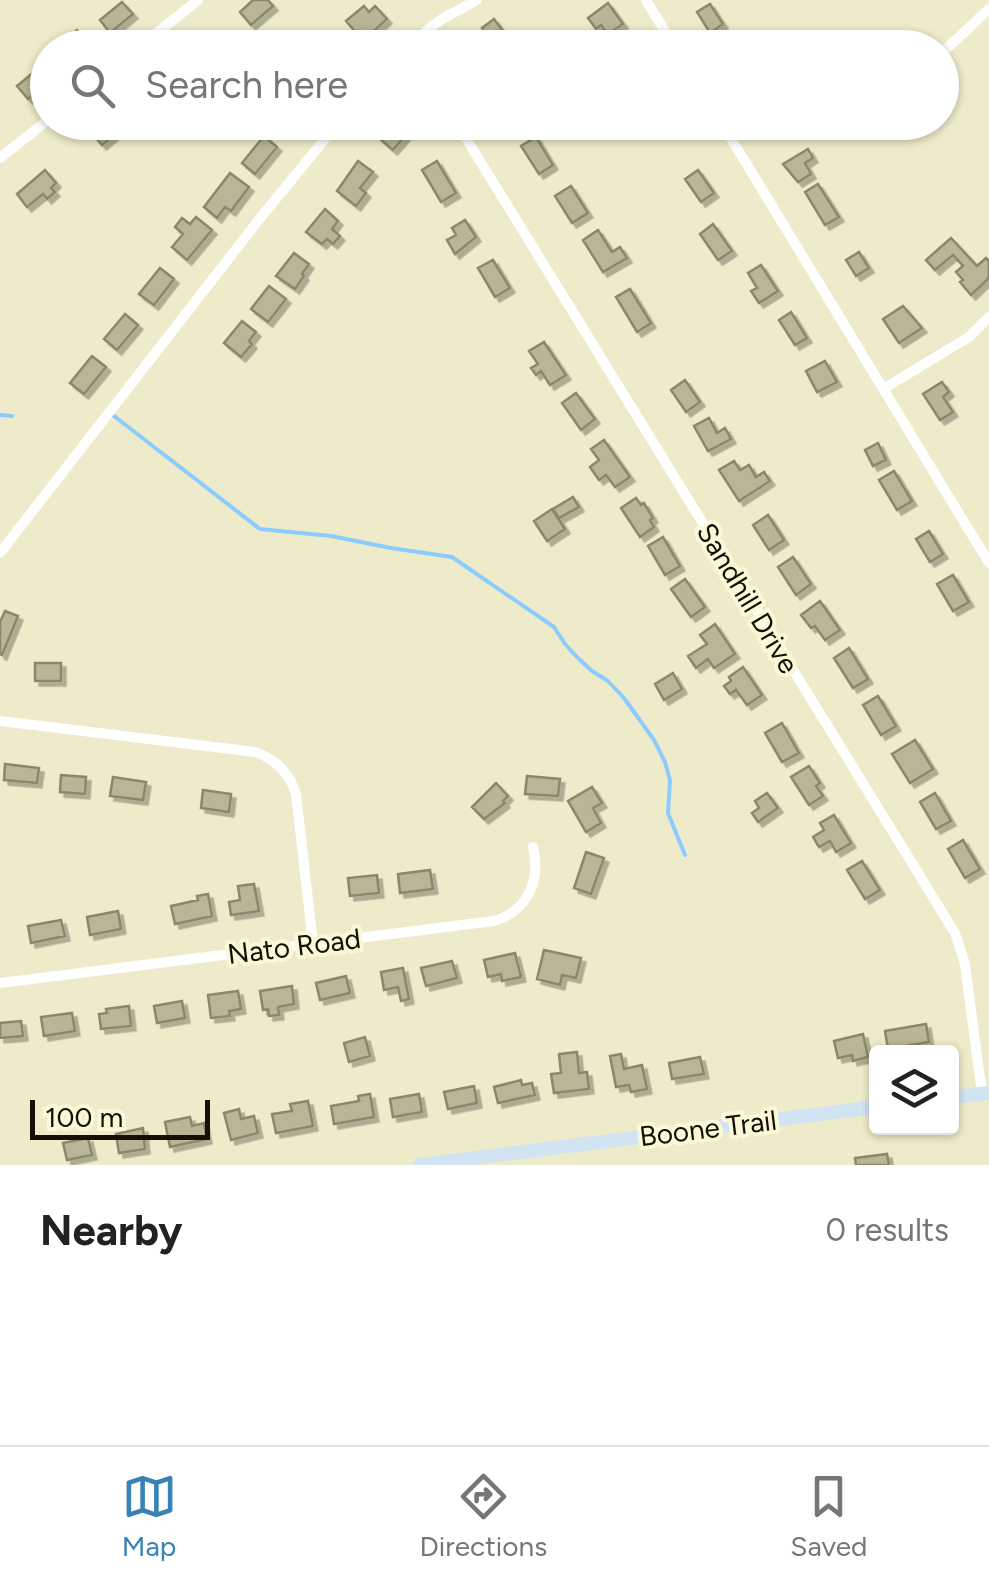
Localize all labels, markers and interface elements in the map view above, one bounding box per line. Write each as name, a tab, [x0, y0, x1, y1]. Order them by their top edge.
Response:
search box	[30, 30, 959, 140]
icon: search	[65, 58, 120, 113]
text: Search here	[145, 62, 348, 108]
street label: Sandhill Drive	[690, 517, 806, 679]
street label: Nato Road	[225, 921, 363, 971]
map controls	[869, 1045, 959, 1135]
button: layers	[869, 1045, 959, 1135]
scale bar	[30, 1095, 210, 1140]
text: 100 m	[45, 1100, 123, 1134]
street label: Boone Trail	[637, 1103, 779, 1153]
text: Nearby	[40, 1205, 182, 1256]
text: 0 results	[825, 1211, 949, 1249]
tab: Map	[122, 1469, 177, 1563]
tab: Directions	[420, 1469, 547, 1563]
tab: Saved	[790, 1469, 867, 1563]

